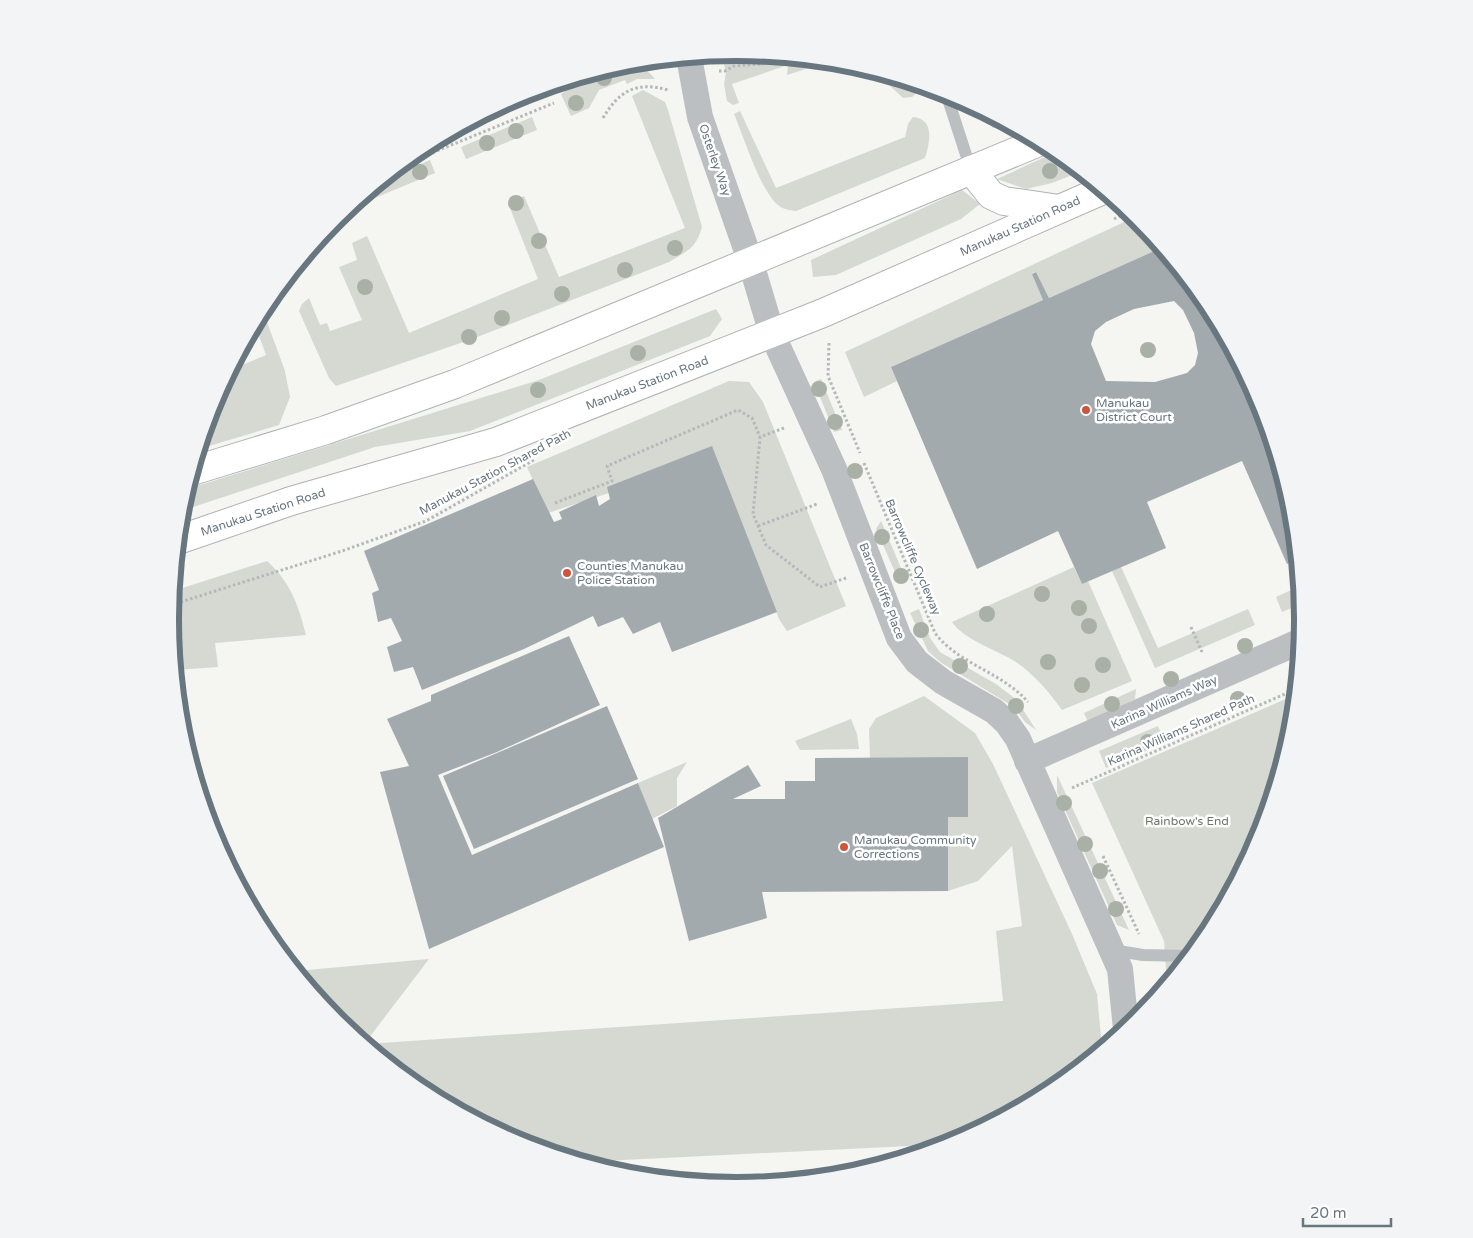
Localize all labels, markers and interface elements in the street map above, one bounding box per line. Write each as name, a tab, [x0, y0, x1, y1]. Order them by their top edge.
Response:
street label: Osterley Way	[696, 122, 734, 198]
street label: Manukau Station Road	[958, 193, 1082, 259]
street label: Manukau Station Road	[584, 353, 710, 413]
place label: Manukau District Court	[1096, 396, 1172, 424]
marker: Manukau District Court	[1080, 404, 1092, 416]
street label: Manukau Station Shared Path	[417, 426, 573, 518]
street label: Manukau Station Road	[199, 485, 327, 539]
street label: Barrowcliffe Cycleway	[882, 497, 944, 618]
street label: Barrowcliffe Place	[856, 541, 908, 641]
place label: Counties Manukau Police Station	[577, 559, 684, 587]
marker: Counties Manukau Police Station	[561, 567, 573, 579]
street label: Karina Williams Way	[1109, 672, 1220, 732]
street label: Karina Williams Shared Path	[1105, 691, 1257, 769]
park label: Rainbow's End	[1145, 814, 1229, 828]
place label: Manukau Community Corrections	[854, 833, 977, 861]
marker: Manukau Community Corrections	[838, 841, 850, 853]
scale bar	[1303, 1196, 1390, 1228]
text: 20 m	[1310, 1204, 1347, 1222]

